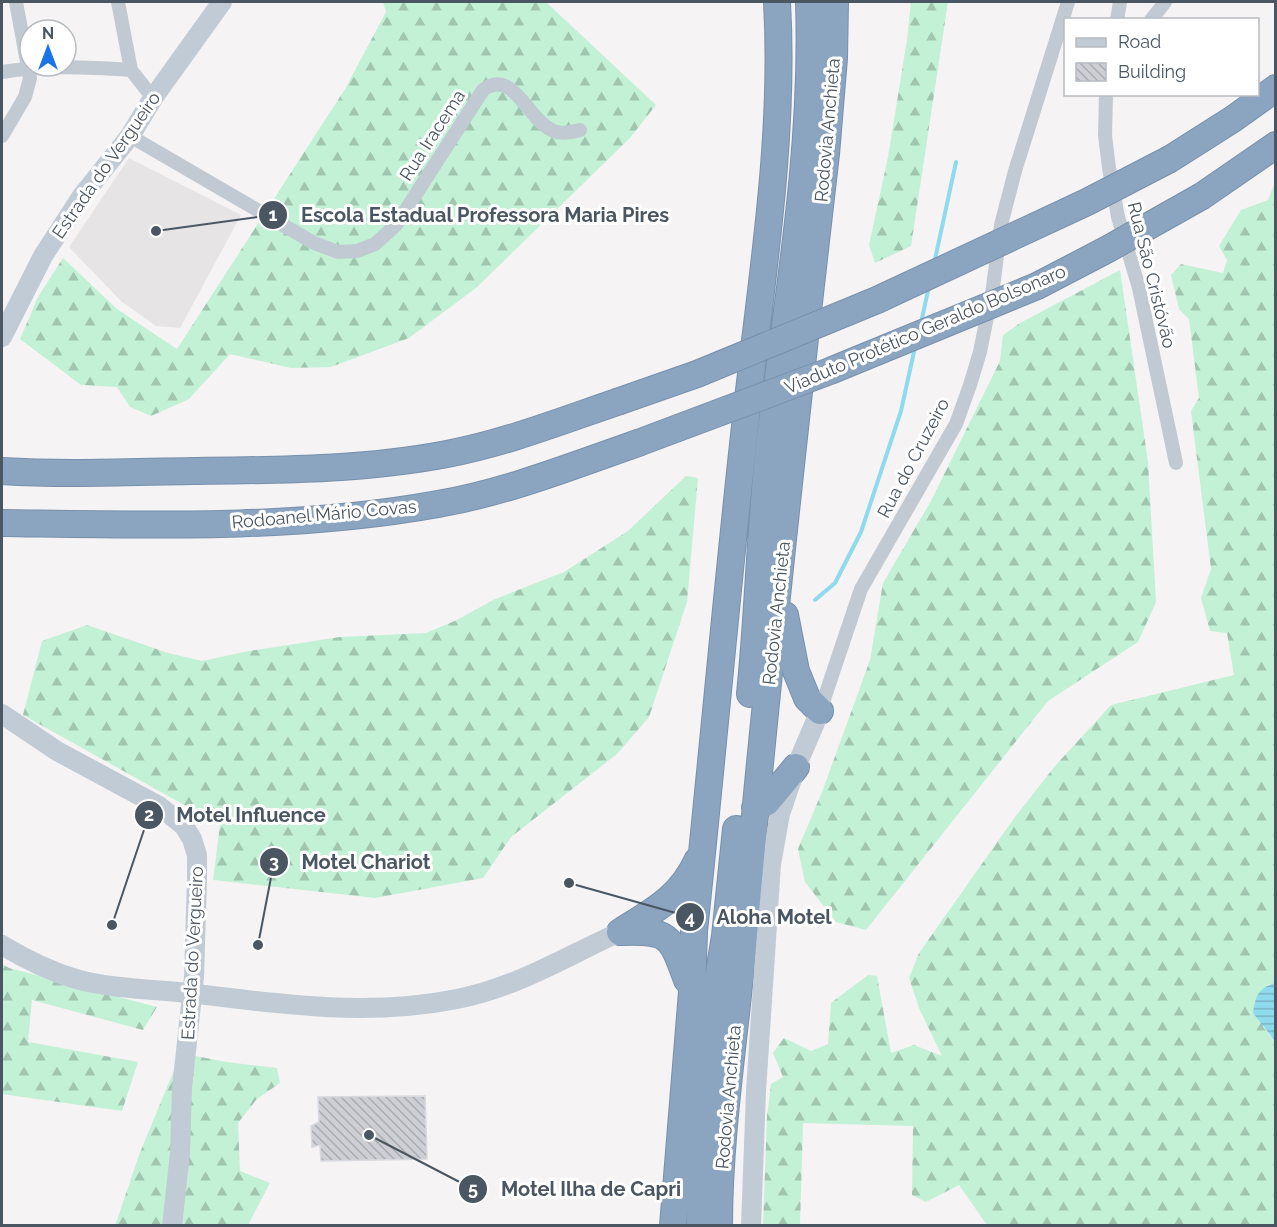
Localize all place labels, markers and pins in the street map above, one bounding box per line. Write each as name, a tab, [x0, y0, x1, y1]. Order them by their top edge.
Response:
callout: Escola Estadual Professora Maria Pires	[258, 196, 681, 234]
callout: Motel Influence	[134, 796, 338, 834]
callout: Motel Chariot	[259, 843, 443, 881]
callout: Aloha Motel	[675, 898, 844, 936]
callout: Motel Ilha de Capri	[458, 1170, 693, 1208]

